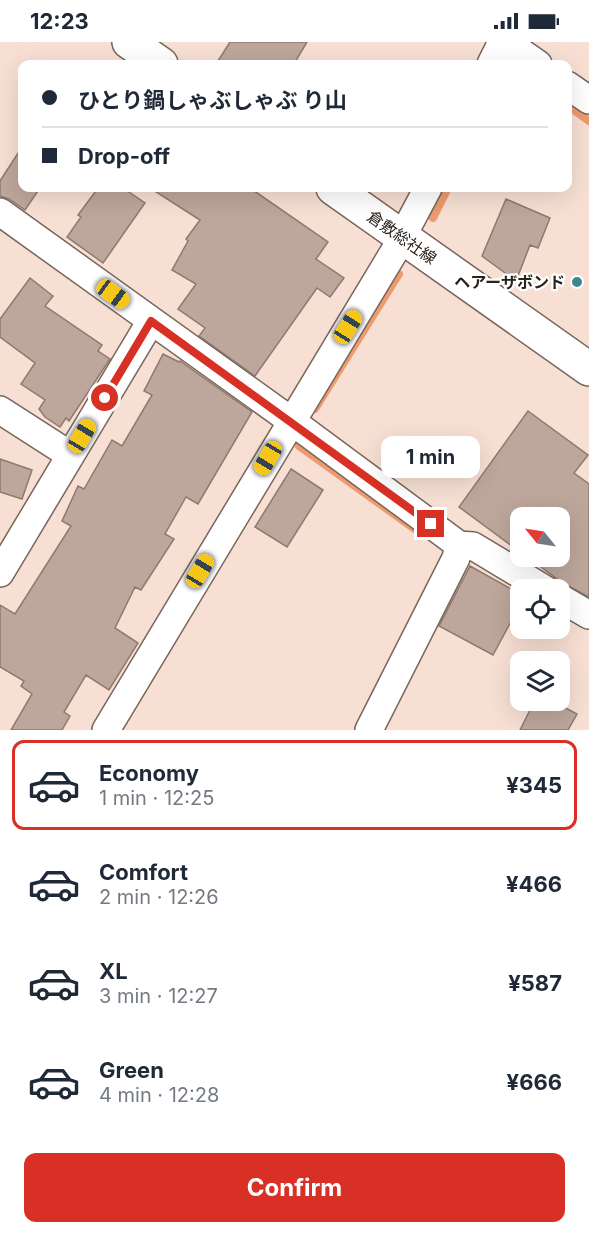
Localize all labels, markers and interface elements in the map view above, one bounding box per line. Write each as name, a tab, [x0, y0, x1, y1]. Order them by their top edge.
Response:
text: 12:23	[30, 8, 89, 34]
text: ひとり鍋しゃぶしゃぶ り山	[78, 87, 347, 113]
text: Drop-off	[78, 143, 170, 169]
street label: 倉敷総社線	[363, 206, 441, 268]
place label: ヘアーザボンド	[454, 272, 565, 292]
marker: ヘアーザボンド	[570, 275, 584, 289]
car	[93, 276, 133, 312]
car	[331, 307, 365, 347]
route start	[91, 384, 118, 411]
car	[65, 416, 99, 456]
callout: 1 min	[382, 437, 480, 479]
car	[251, 438, 285, 478]
text: 1 min	[406, 445, 455, 469]
north arrow	[510, 507, 570, 567]
map controls	[510, 507, 570, 711]
route end	[417, 510, 444, 537]
car	[183, 551, 217, 591]
button: locate	[510, 579, 570, 639]
button: layers	[510, 651, 570, 711]
icon: car	[27, 758, 81, 812]
text: Economy	[99, 760, 199, 786]
text: ¥345	[506, 772, 562, 798]
text: 1 min · 12:25	[99, 786, 214, 810]
icon: car	[27, 857, 81, 911]
text: Comfort	[99, 859, 188, 885]
text: ¥466	[506, 871, 562, 897]
text: 2 min · 12:26	[99, 885, 219, 909]
icon: car	[27, 956, 81, 1010]
text: XL	[99, 958, 128, 984]
text: ¥587	[508, 970, 562, 996]
text: 3 min · 12:27	[99, 984, 218, 1008]
icon: car	[27, 1055, 81, 1109]
text: Green	[99, 1057, 164, 1083]
text: ¥666	[507, 1069, 562, 1095]
text: 4 min · 12:28	[99, 1083, 219, 1107]
button: Confirm	[24, 1153, 565, 1222]

